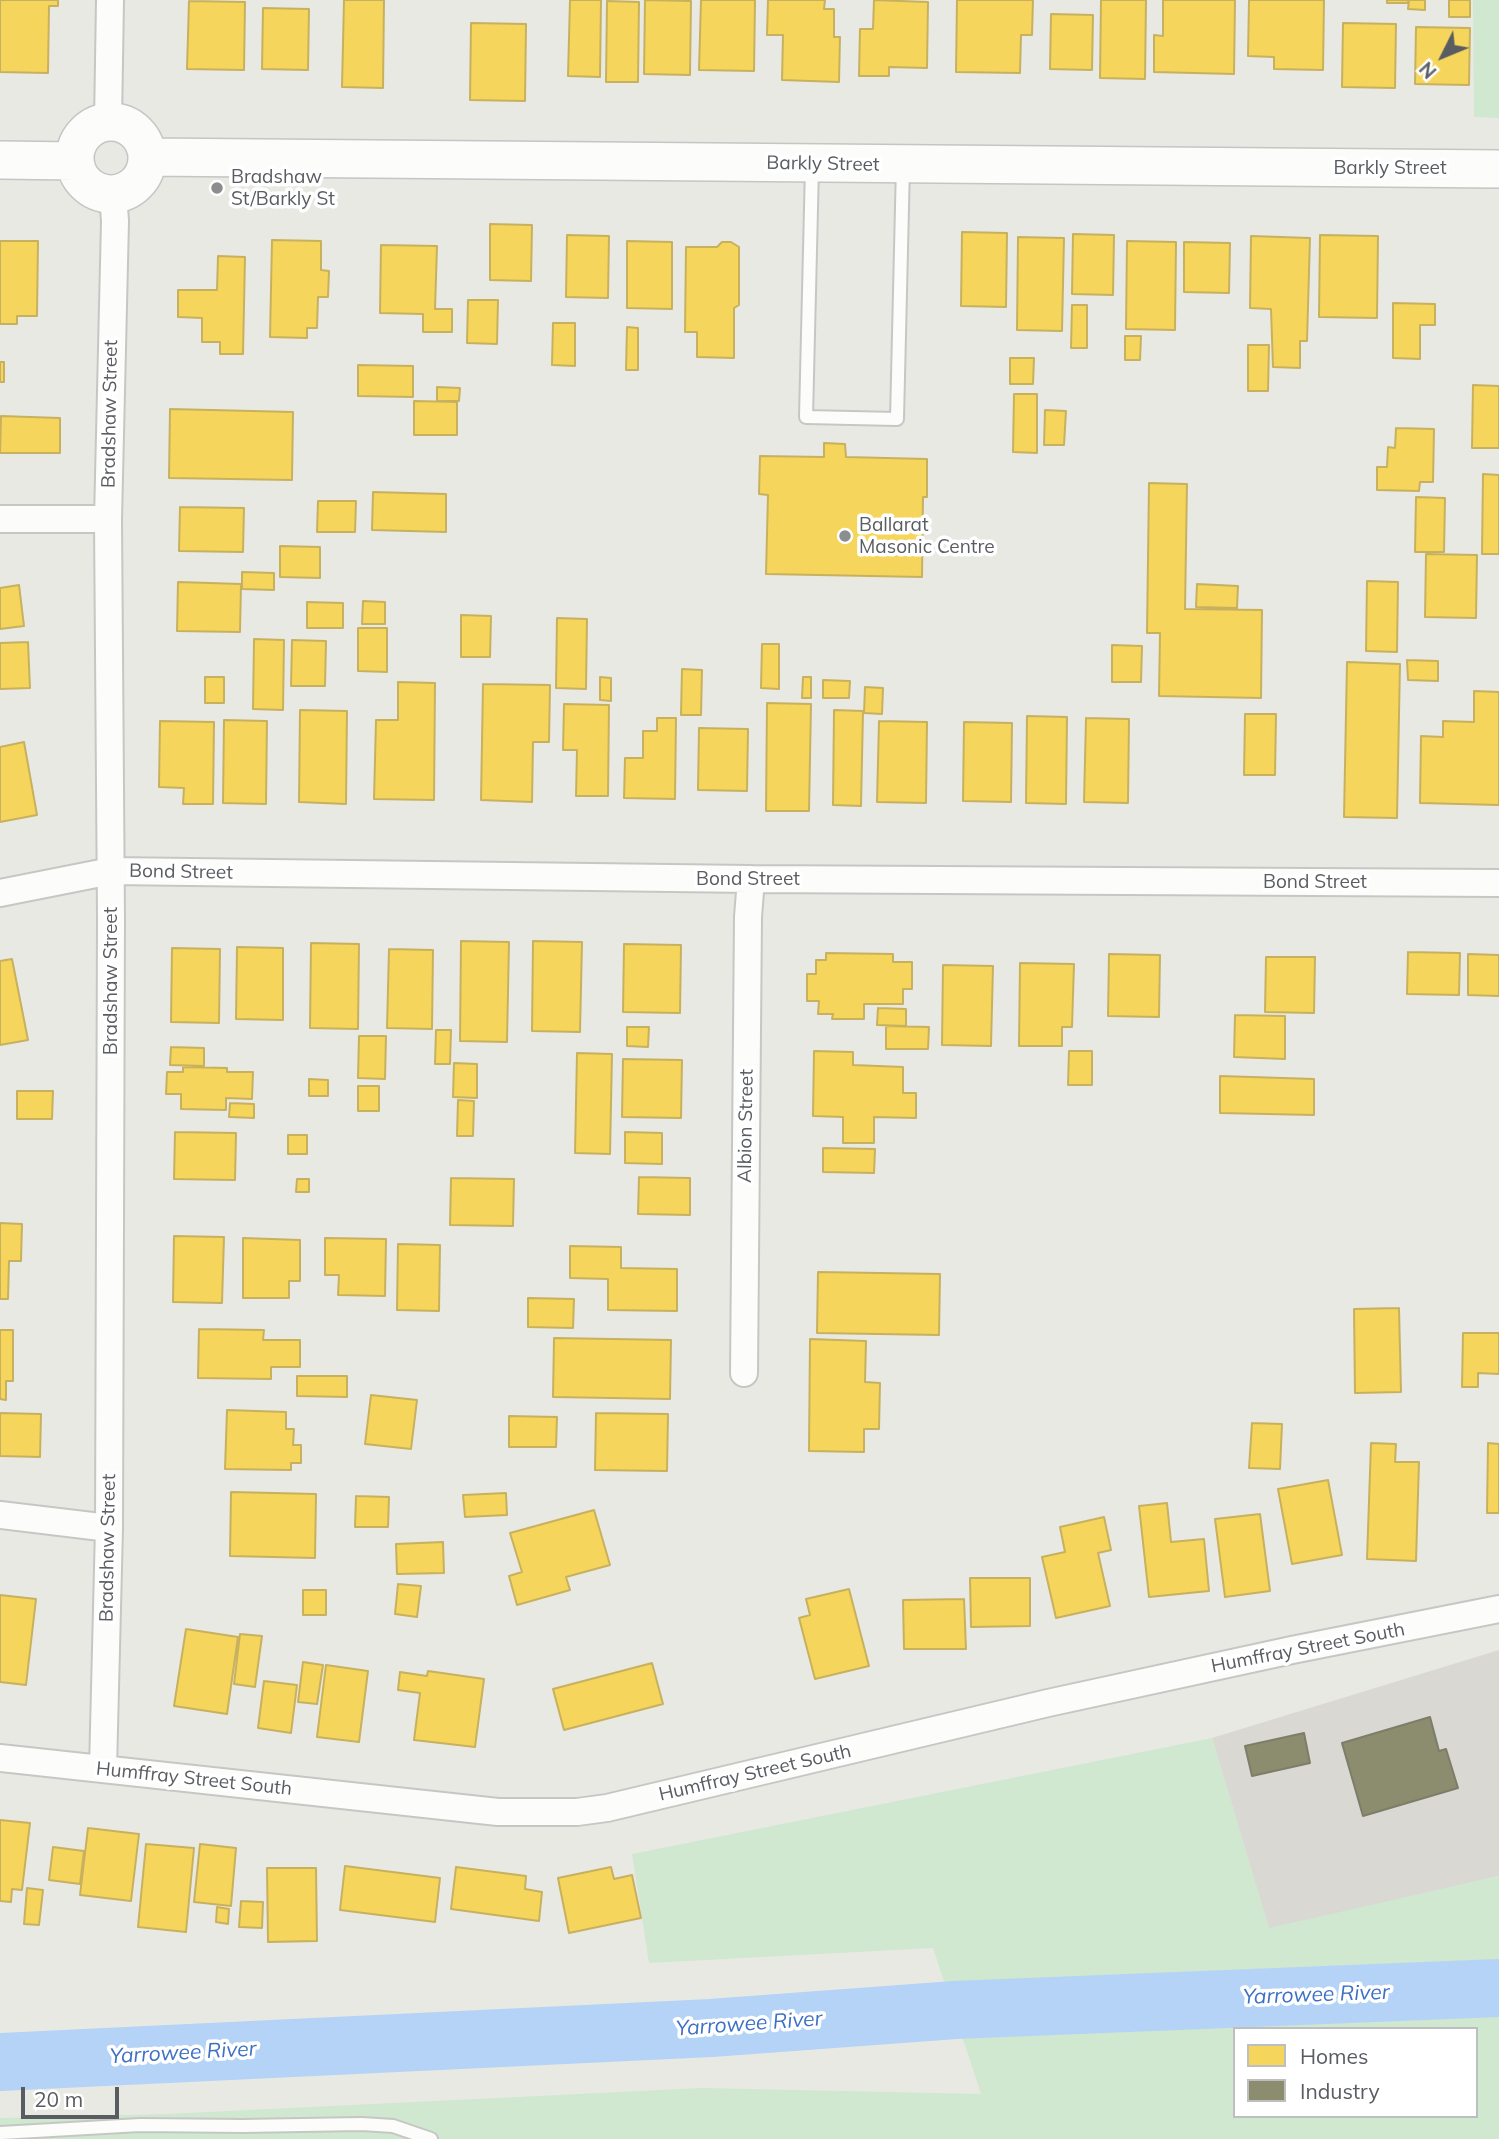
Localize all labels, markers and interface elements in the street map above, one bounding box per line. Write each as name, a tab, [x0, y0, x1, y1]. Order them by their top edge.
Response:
north arrow	[1408, 21, 1478, 91]
text: N	[1414, 57, 1441, 84]
street label: Barkly Street	[766, 152, 880, 176]
street label: Barkly Street	[1333, 157, 1447, 179]
place label: Bradshaw St/Barkly St	[231, 166, 335, 210]
marker: Bradshaw St/Barkly St	[209, 180, 225, 196]
street label: Bradshaw Street	[97, 340, 123, 488]
place label: Ballarat Masonic Centre	[859, 514, 995, 558]
marker: Ballarat Masonic Centre	[837, 528, 853, 544]
street label: Bond Street	[129, 860, 233, 884]
street label: Bond Street	[696, 868, 800, 890]
street label: Bond Street	[1263, 871, 1367, 893]
street label: Bradshaw Street	[100, 907, 122, 1055]
street label: Albion Street	[734, 1069, 758, 1183]
street label: Bradshaw Street	[95, 1474, 121, 1622]
street label: Humffray Street South	[1209, 1618, 1407, 1678]
street label: Humffray Street South	[657, 1740, 853, 1806]
street label: Humffray Street South	[95, 1757, 293, 1801]
water label: Yarrowee River	[1242, 1980, 1390, 2010]
water label: Yarrowee River	[675, 2006, 823, 2042]
legend	[1233, 2027, 1478, 2118]
water label: Yarrowee River	[109, 2037, 257, 2069]
text: Homes	[1300, 2043, 1368, 2069]
scale bar	[24, 2072, 122, 2116]
text: Industry	[1300, 2078, 1380, 2104]
text: 20 m	[34, 2086, 83, 2112]

